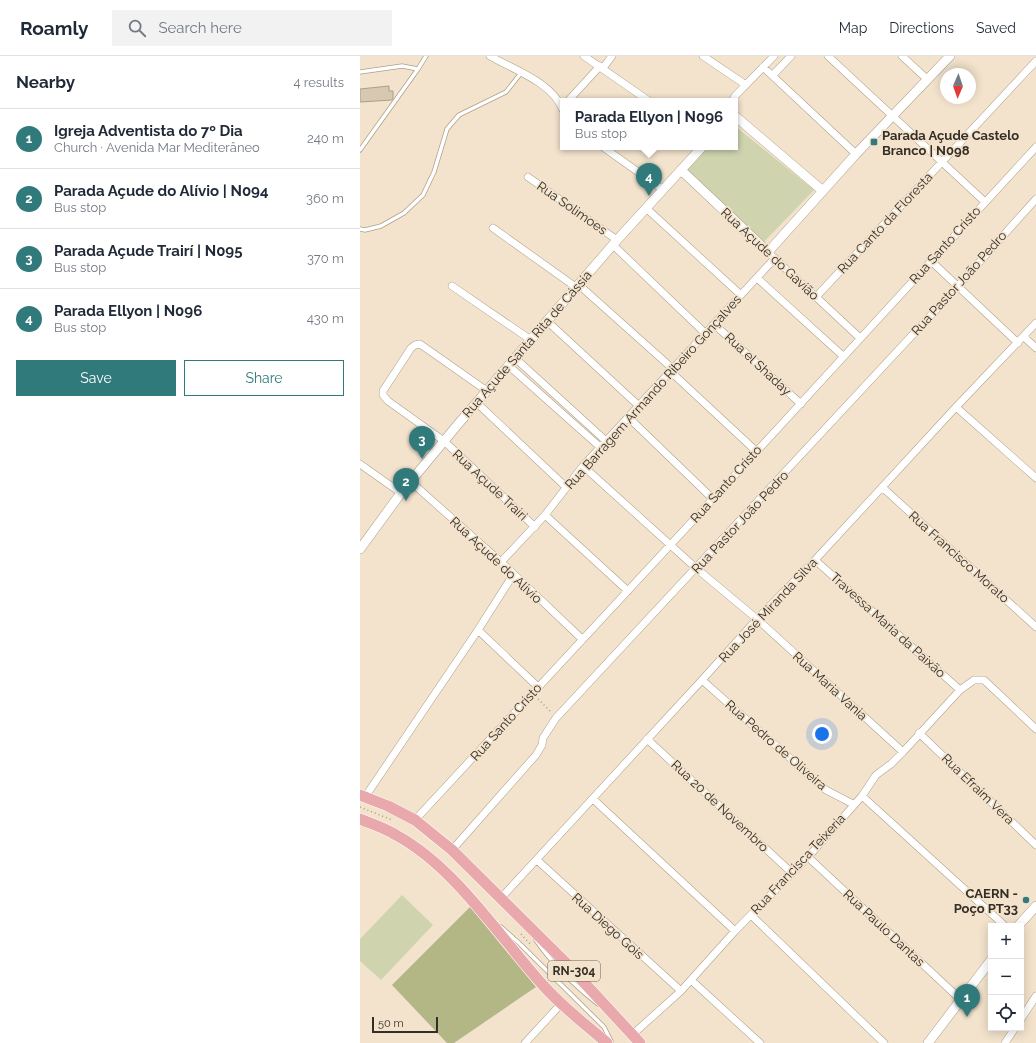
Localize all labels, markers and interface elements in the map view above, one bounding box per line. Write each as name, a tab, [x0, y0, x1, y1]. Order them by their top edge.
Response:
search box	[112, 10, 392, 46]
text: Roamly	[20, 17, 88, 39]
icon: search	[126, 17, 148, 39]
text: Search here	[158, 19, 242, 37]
text: Map	[839, 20, 867, 36]
text: Directions	[889, 20, 954, 36]
text: Saved	[976, 20, 1016, 36]
north arrow	[940, 68, 976, 104]
text: Nearby	[16, 72, 75, 92]
text: 4 results	[293, 75, 344, 90]
popup	[560, 98, 738, 150]
text: Parada Ellyon | N096	[575, 108, 723, 126]
text: Igreja Adventista do 7º Dia	[54, 122, 243, 140]
text: Bus stop	[575, 126, 627, 141]
place label: Parada Açude Castelo Branco | N098	[882, 128, 1019, 158]
text: 1	[26, 131, 32, 146]
text: 240 m	[307, 131, 344, 146]
marker: Parada Açude Castelo Branco | N098	[869, 137, 879, 147]
text: Church · Avenida Mar Mediterâneo	[54, 140, 260, 155]
pin: 4	[636, 163, 662, 196]
street label: Rua Canto da Floresta	[834, 169, 936, 277]
street label: Rua Solimoes	[534, 178, 610, 238]
text: Parada Açude do Alívio | N094	[54, 182, 269, 200]
text: 2	[25, 191, 33, 206]
text: 360 m	[306, 191, 344, 206]
text: Bus stop	[54, 200, 106, 215]
street label: Rua Santo Cristo	[906, 203, 984, 287]
street label: Rua Açude do Gavião	[718, 205, 822, 303]
street label: Rua Pastor João Pedro	[908, 228, 1010, 338]
text: Parada Açude Trairí | N095	[54, 242, 243, 260]
text: 3	[25, 251, 33, 266]
text: 370 m	[307, 251, 344, 266]
text: Bus stop	[54, 260, 106, 275]
street label: Rua Açude Santa Rita de Cássia	[459, 268, 595, 420]
street label: Rua Barragem Armando Ribeiro Gonçalves	[562, 292, 744, 492]
text: Parada Ellyon | N096	[54, 302, 202, 320]
text: 4	[25, 311, 33, 326]
text: 430 m	[307, 311, 344, 326]
text: Bus stop	[54, 320, 106, 335]
street label: Rua el Shaday	[722, 329, 794, 399]
button: Save	[16, 360, 176, 396]
button: Share	[184, 360, 344, 396]
pin: 3	[409, 426, 435, 459]
street label: Rua Santo Cristo	[687, 442, 765, 526]
street label: Rua Açude Trairi	[449, 446, 531, 524]
street label: Rua Pastor João Pedro	[689, 467, 792, 576]
pin: 2	[393, 468, 419, 501]
street label: Rua Francisco Morato	[906, 508, 1012, 606]
street label: Rua Açude do Alivio	[447, 514, 545, 607]
street label: Rua José Miranda Silva	[716, 555, 820, 665]
street label: Travessa Maria da Paixão	[827, 569, 949, 681]
street label: Rua Maria Vania	[790, 649, 870, 723]
street label: Rua Santo Cristo	[467, 680, 545, 764]
street label: Rua Pedro de Oliveira	[722, 697, 830, 793]
your location	[812, 724, 832, 744]
street label: Rua Efraim Vera	[939, 751, 1017, 827]
street label: Rua 20 de Novembro	[668, 757, 772, 855]
street label: Rua Francisca Teixeria	[748, 811, 848, 917]
place label: CAERN - Poço PT33	[954, 886, 1018, 916]
street label: Rua Paulo Dantas	[840, 887, 928, 969]
street label: Rua Diego Gois	[569, 890, 647, 962]
marker: CAERN - Poço PT33	[1021, 895, 1031, 905]
map controls	[988, 923, 1024, 1031]
button: +	[988, 923, 1024, 959]
button: −	[988, 959, 1024, 995]
road number: RN-304	[548, 961, 600, 981]
pin: 1	[954, 984, 980, 1017]
button: locate	[988, 995, 1024, 1031]
scale bar	[372, 1015, 438, 1034]
text: 50 m	[378, 1017, 404, 1030]

